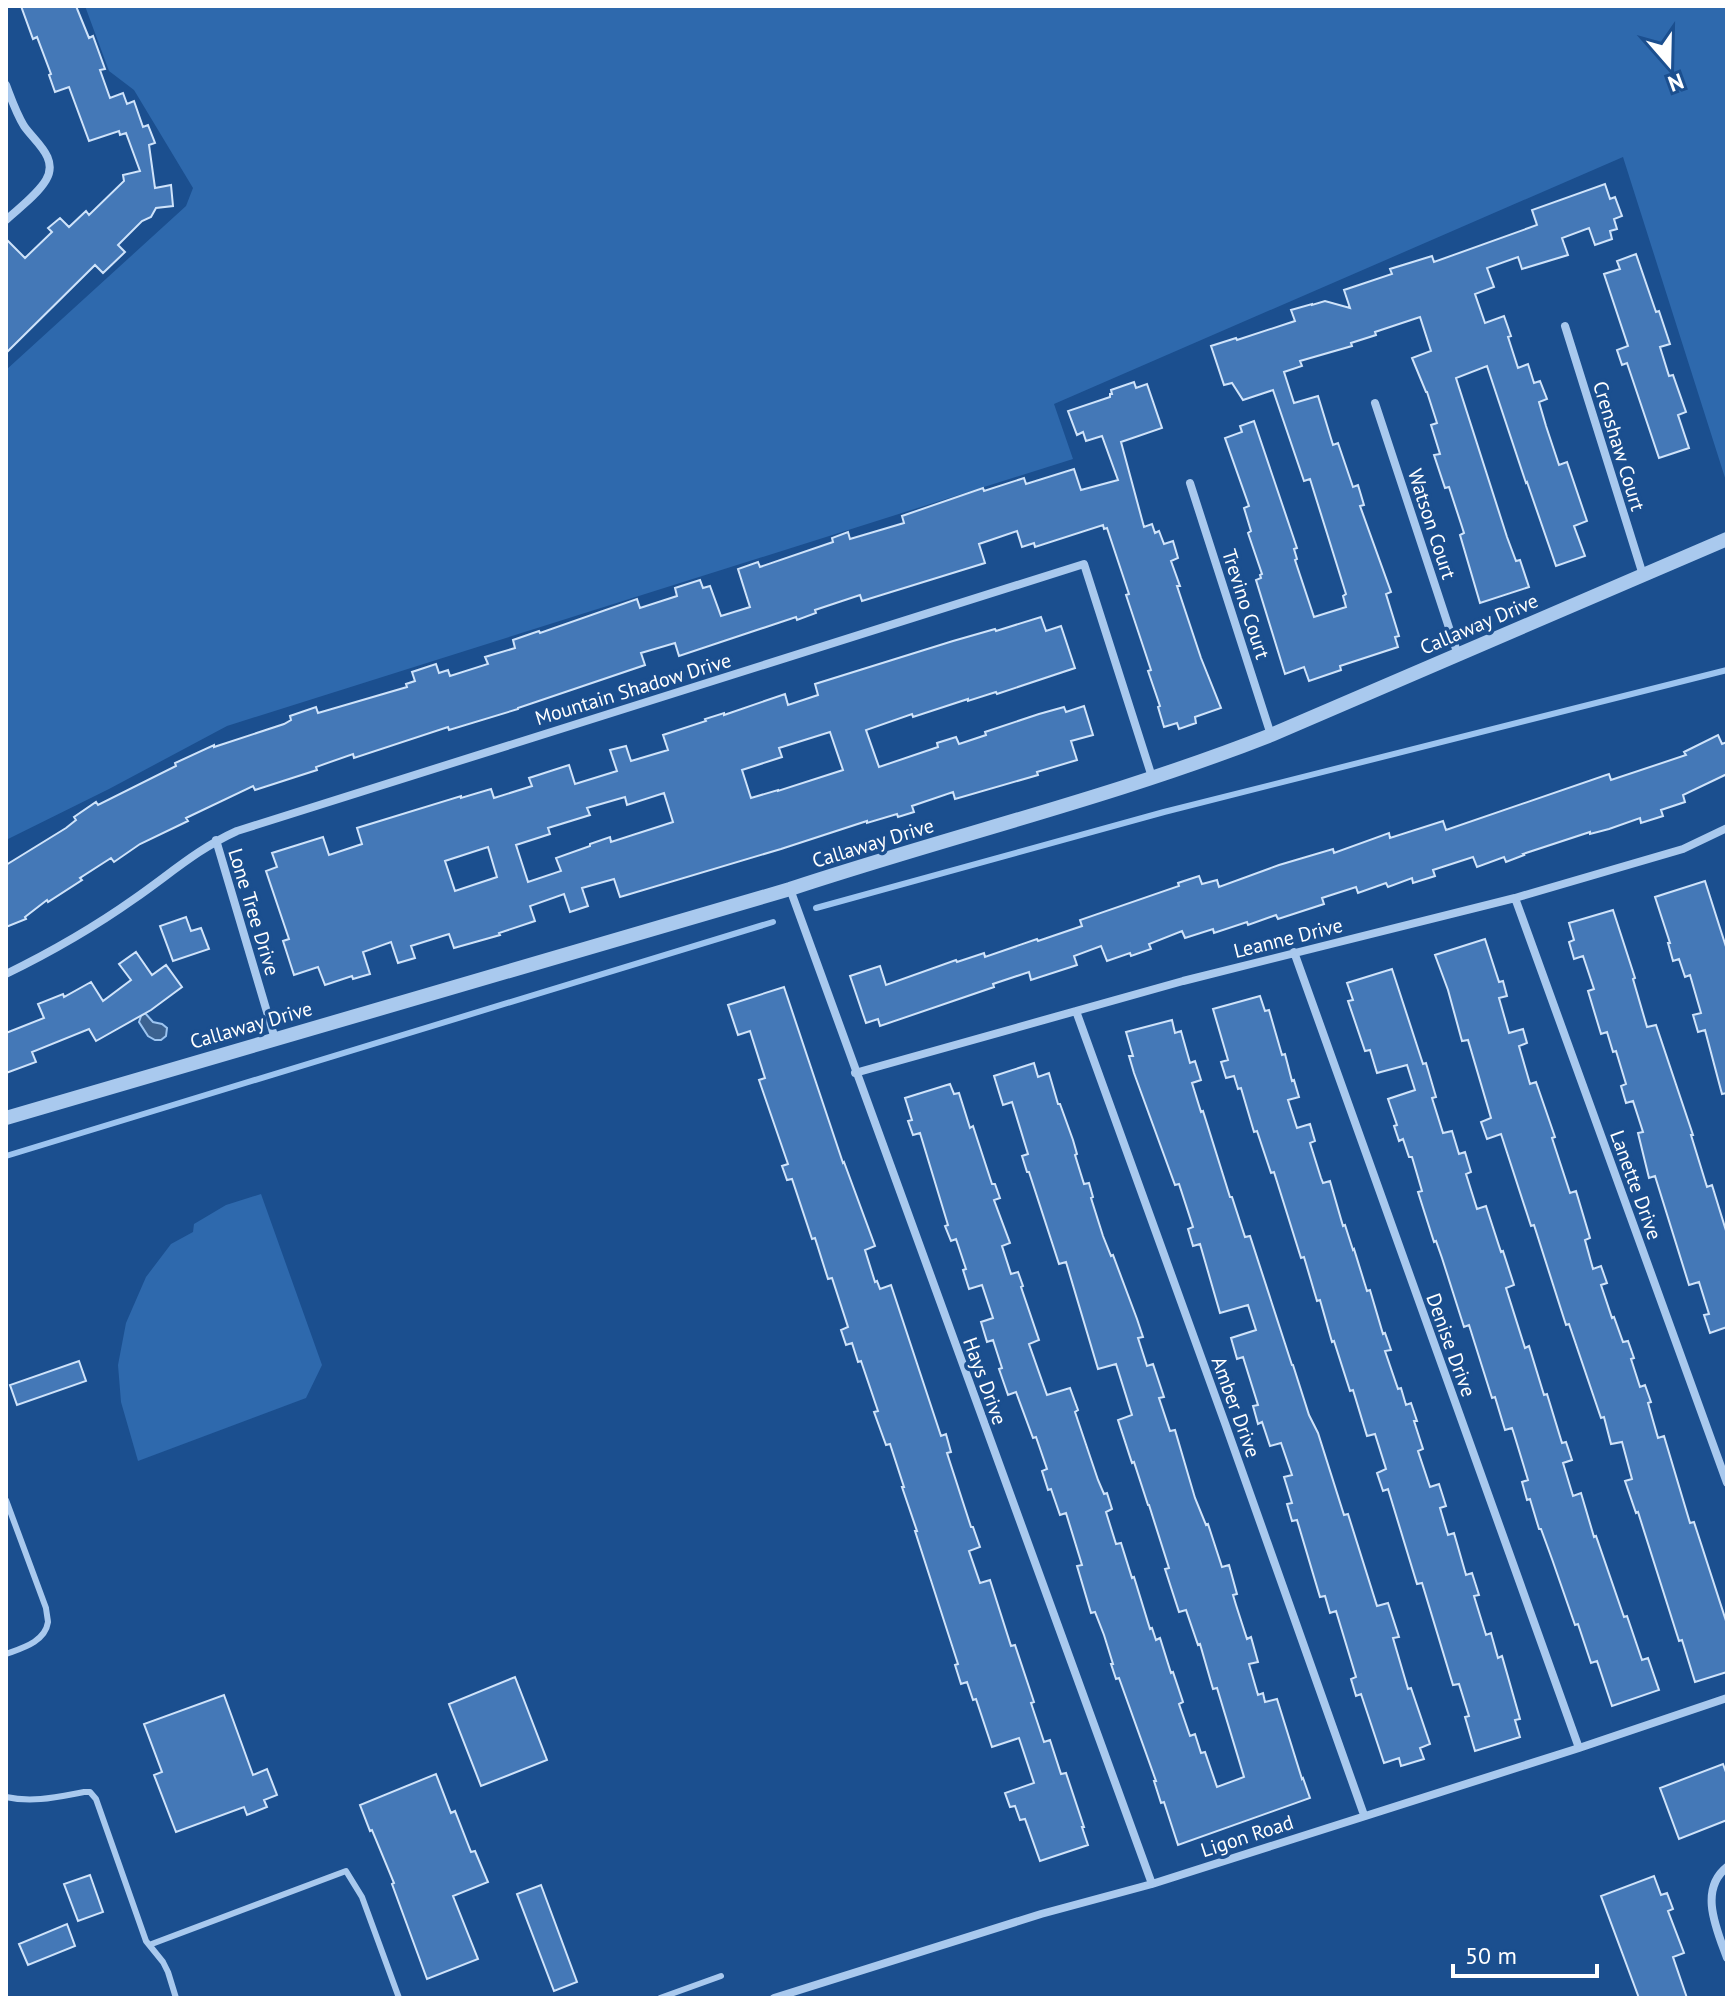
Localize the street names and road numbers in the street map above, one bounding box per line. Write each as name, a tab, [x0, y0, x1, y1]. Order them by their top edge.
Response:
street label: Crenshaw Court	[1587, 378, 1651, 514]
street label: Watson Court	[1402, 466, 1462, 583]
street label: Trevino Court	[1216, 546, 1276, 662]
street label: Callaway Drive	[1416, 587, 1542, 661]
street label: Mountain Shadow Drive	[532, 647, 734, 731]
street label: Callaway Drive	[809, 812, 937, 874]
street label: Lone Tree Drive	[222, 845, 286, 979]
street label: Leanne Drive	[1231, 912, 1345, 964]
street label: Callaway Drive	[187, 995, 315, 1055]
street label: Lanette Drive	[1604, 1127, 1668, 1243]
street label: Denise Drive	[1420, 1290, 1482, 1400]
street label: Hays Drive	[957, 1334, 1013, 1428]
street label: Amber Drive	[1206, 1353, 1266, 1461]
street label: Ligon Road	[1197, 1809, 1297, 1863]

